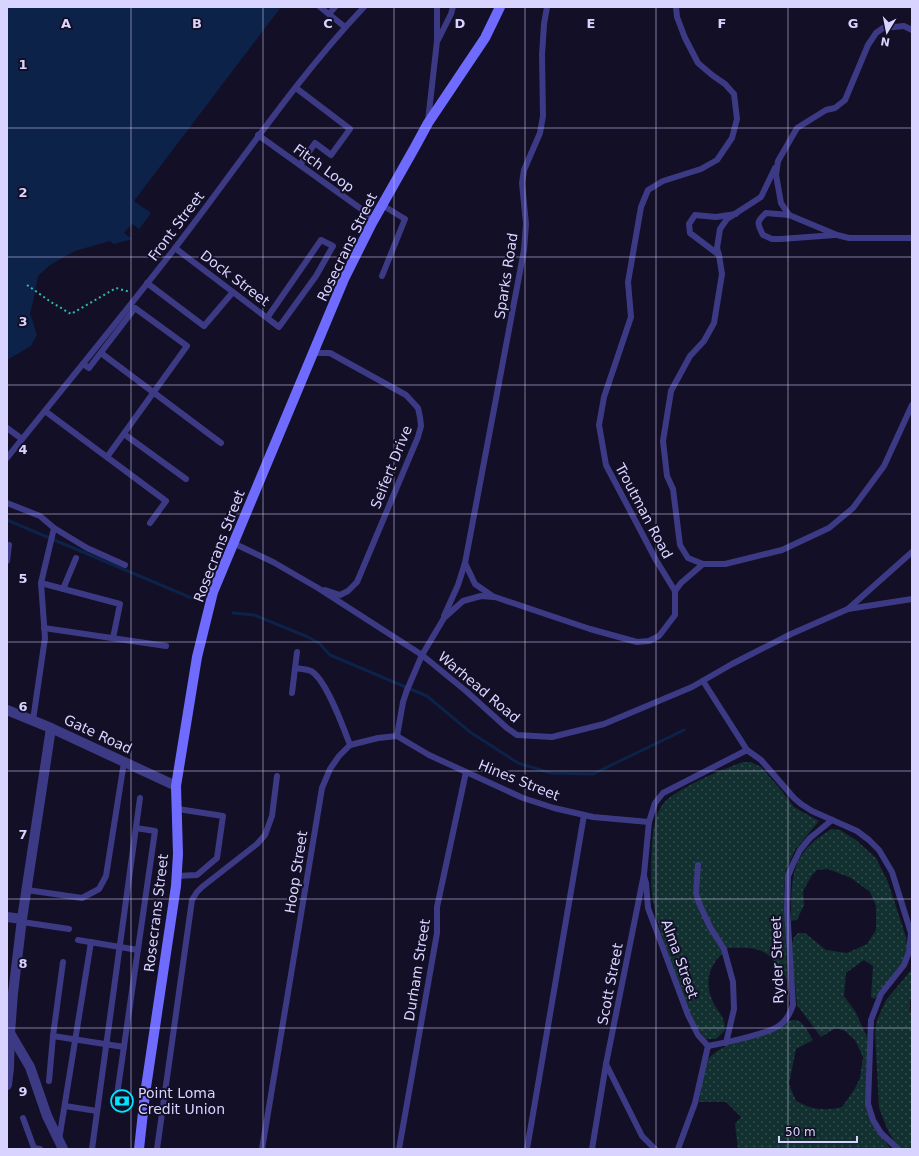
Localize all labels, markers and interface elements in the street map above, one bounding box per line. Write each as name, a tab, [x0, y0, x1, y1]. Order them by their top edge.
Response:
north arrow	[867, 12, 907, 52]
text: A	[61, 16, 71, 31]
text: B	[192, 16, 202, 31]
text: C	[323, 16, 333, 31]
text: D	[455, 16, 466, 31]
text: E	[587, 16, 595, 31]
text: F	[718, 16, 726, 31]
text: G	[848, 16, 858, 31]
text: N	[880, 34, 891, 49]
text: 1	[18, 57, 28, 72]
street label: Fitch Loop	[291, 141, 358, 195]
text: 2	[18, 185, 28, 200]
street label: Front Street	[145, 188, 207, 264]
street label: Rosecrans Street	[314, 190, 380, 304]
street label: Sparks Road	[491, 232, 521, 320]
street label: Dock Street	[197, 247, 273, 309]
text: 3	[18, 314, 28, 329]
street label: Seifert Drive	[367, 423, 415, 511]
text: 4	[18, 442, 28, 457]
street label: Troutman Road	[612, 460, 676, 561]
street label: Rosecrans Street	[190, 487, 248, 604]
text: 5	[18, 571, 28, 586]
street label: Warhead Road	[435, 648, 523, 726]
text: 6	[18, 699, 28, 714]
street label: Gate Road	[61, 711, 135, 757]
street label: Hines Street	[476, 756, 562, 804]
text: 7	[18, 827, 28, 842]
street label: Hoop Street	[282, 829, 311, 915]
street label: Rosecrans Street	[141, 853, 171, 973]
street label: Ryder Street	[767, 915, 787, 1004]
street label: Durham Street	[401, 917, 433, 1022]
street label: Alma Street	[658, 917, 702, 1001]
street label: Scott Street	[594, 941, 626, 1026]
text: 8	[18, 956, 28, 971]
text: 9	[18, 1084, 28, 1099]
place label: Point Loma Credit Union	[138, 1085, 225, 1117]
bank icon: Point Loma Credit Union	[109, 1088, 135, 1114]
scale bar	[779, 1118, 857, 1144]
text: 50 m	[785, 1125, 816, 1139]

